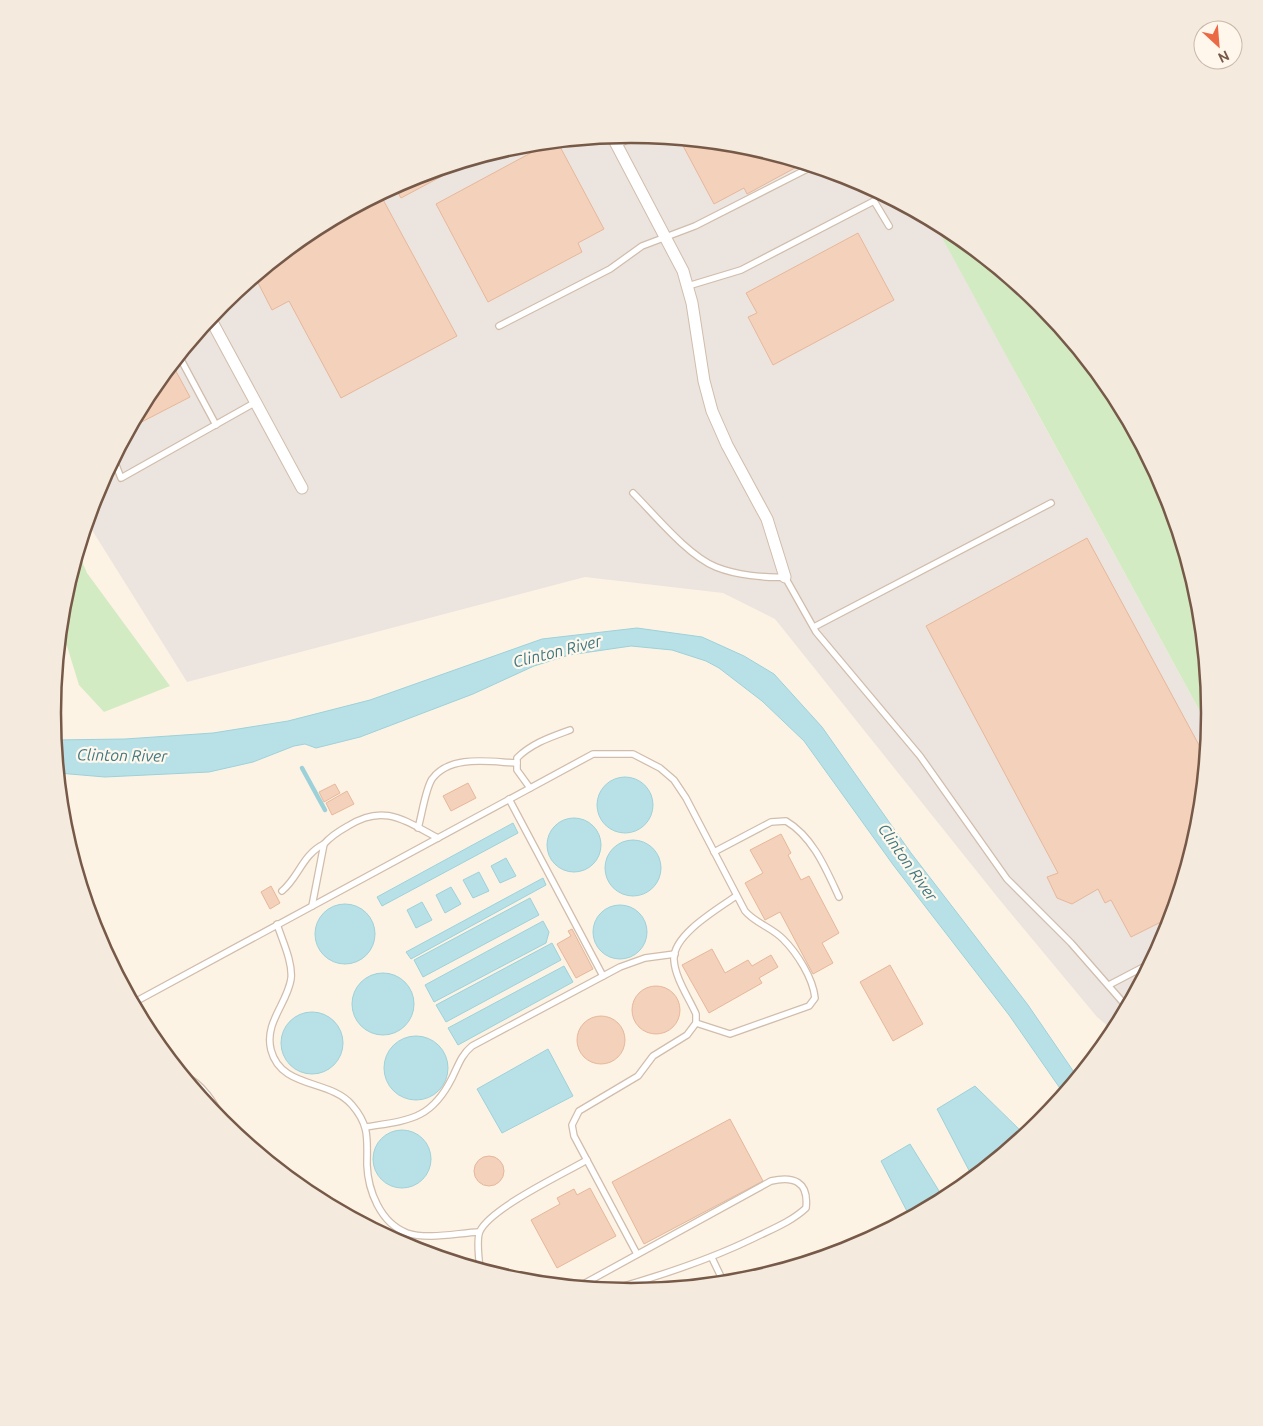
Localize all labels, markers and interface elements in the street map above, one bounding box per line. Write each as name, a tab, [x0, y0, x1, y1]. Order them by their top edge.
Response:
north arrow	[1193, 20, 1243, 70]
text: N	[1215, 47, 1232, 66]
water label: Clinton River	[511, 631, 604, 671]
water label: Clinton River	[77, 745, 168, 765]
water label: Clinton River	[875, 820, 942, 905]

